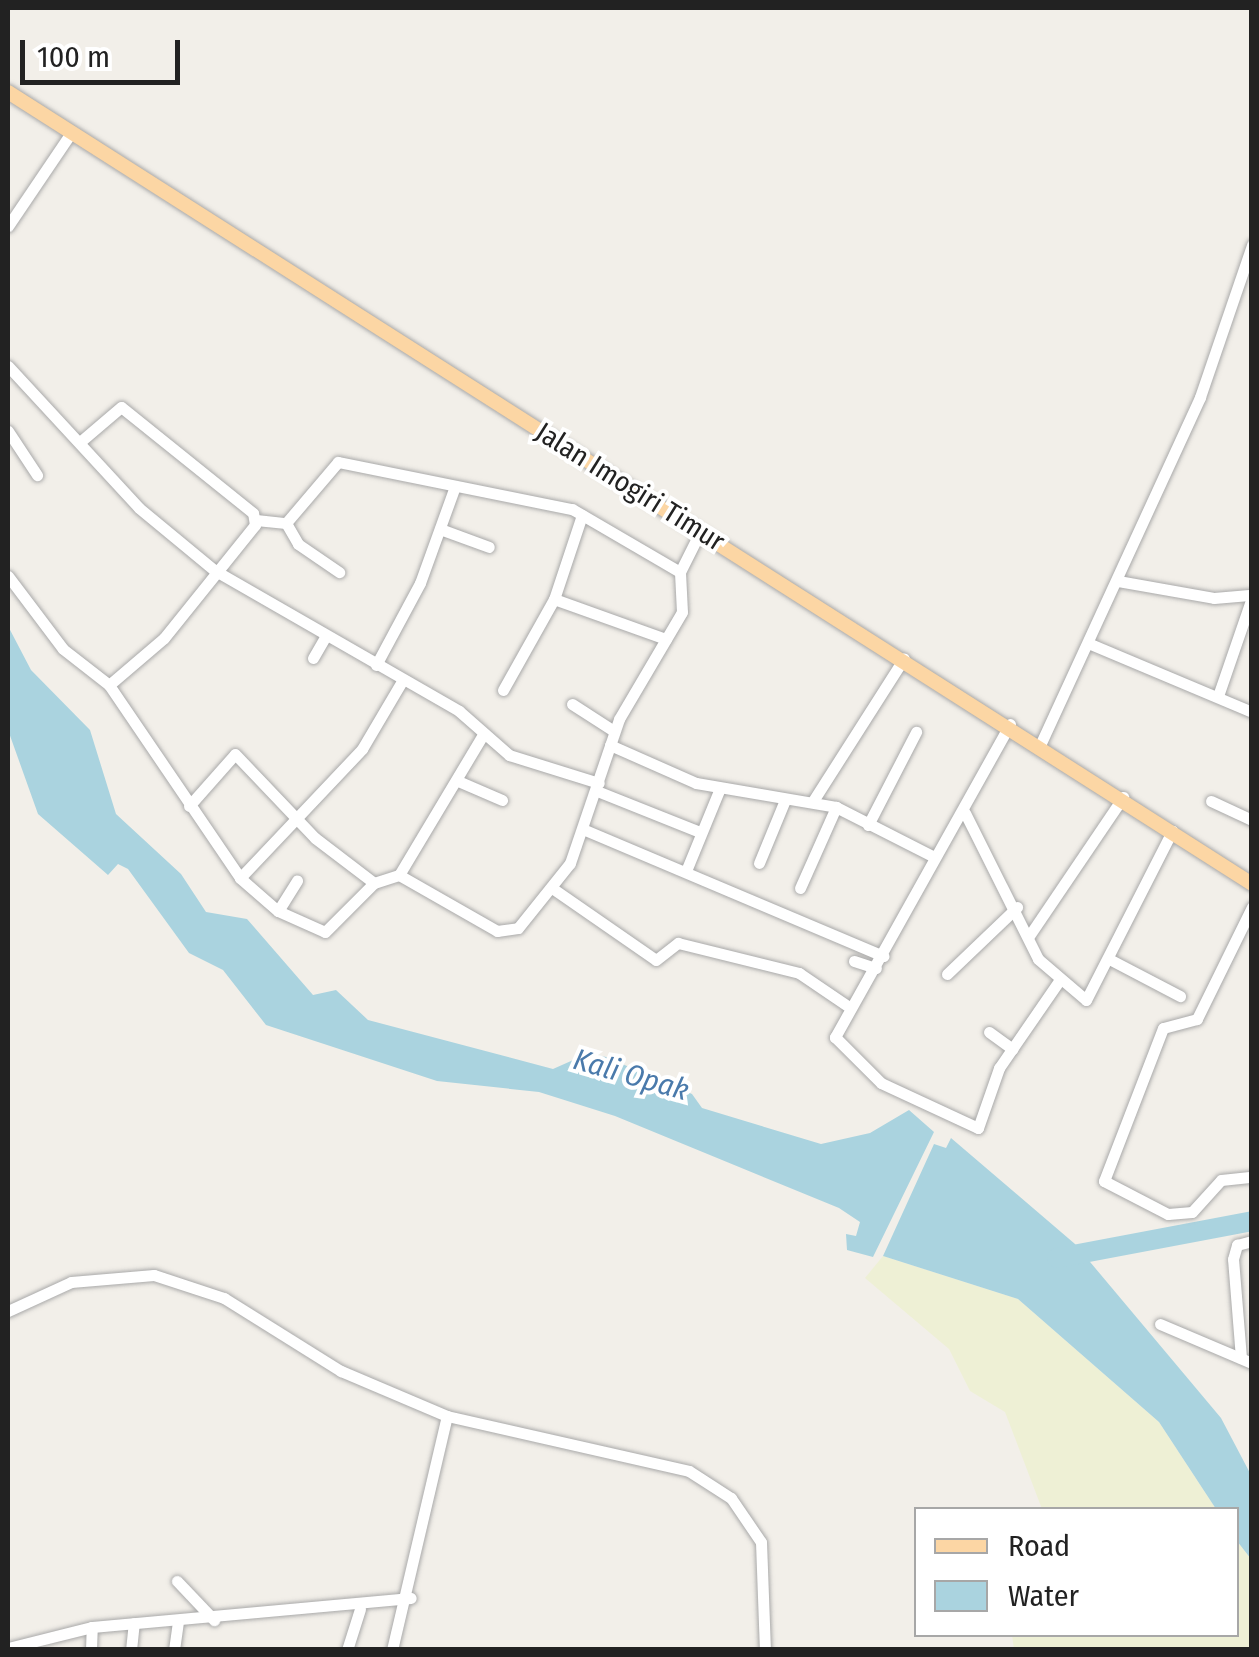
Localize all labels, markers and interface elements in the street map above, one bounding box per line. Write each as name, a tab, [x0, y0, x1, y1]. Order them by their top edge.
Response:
scale bar	[25, 20, 185, 82]
text: 100 m	[37, 39, 110, 75]
street label: Jalan Imogiri Timur	[529, 415, 731, 559]
water label: Kali Opak	[569, 1041, 693, 1109]
legend	[914, 1507, 1239, 1637]
text: Road	[1008, 1528, 1070, 1564]
text: Water	[1008, 1578, 1079, 1614]

